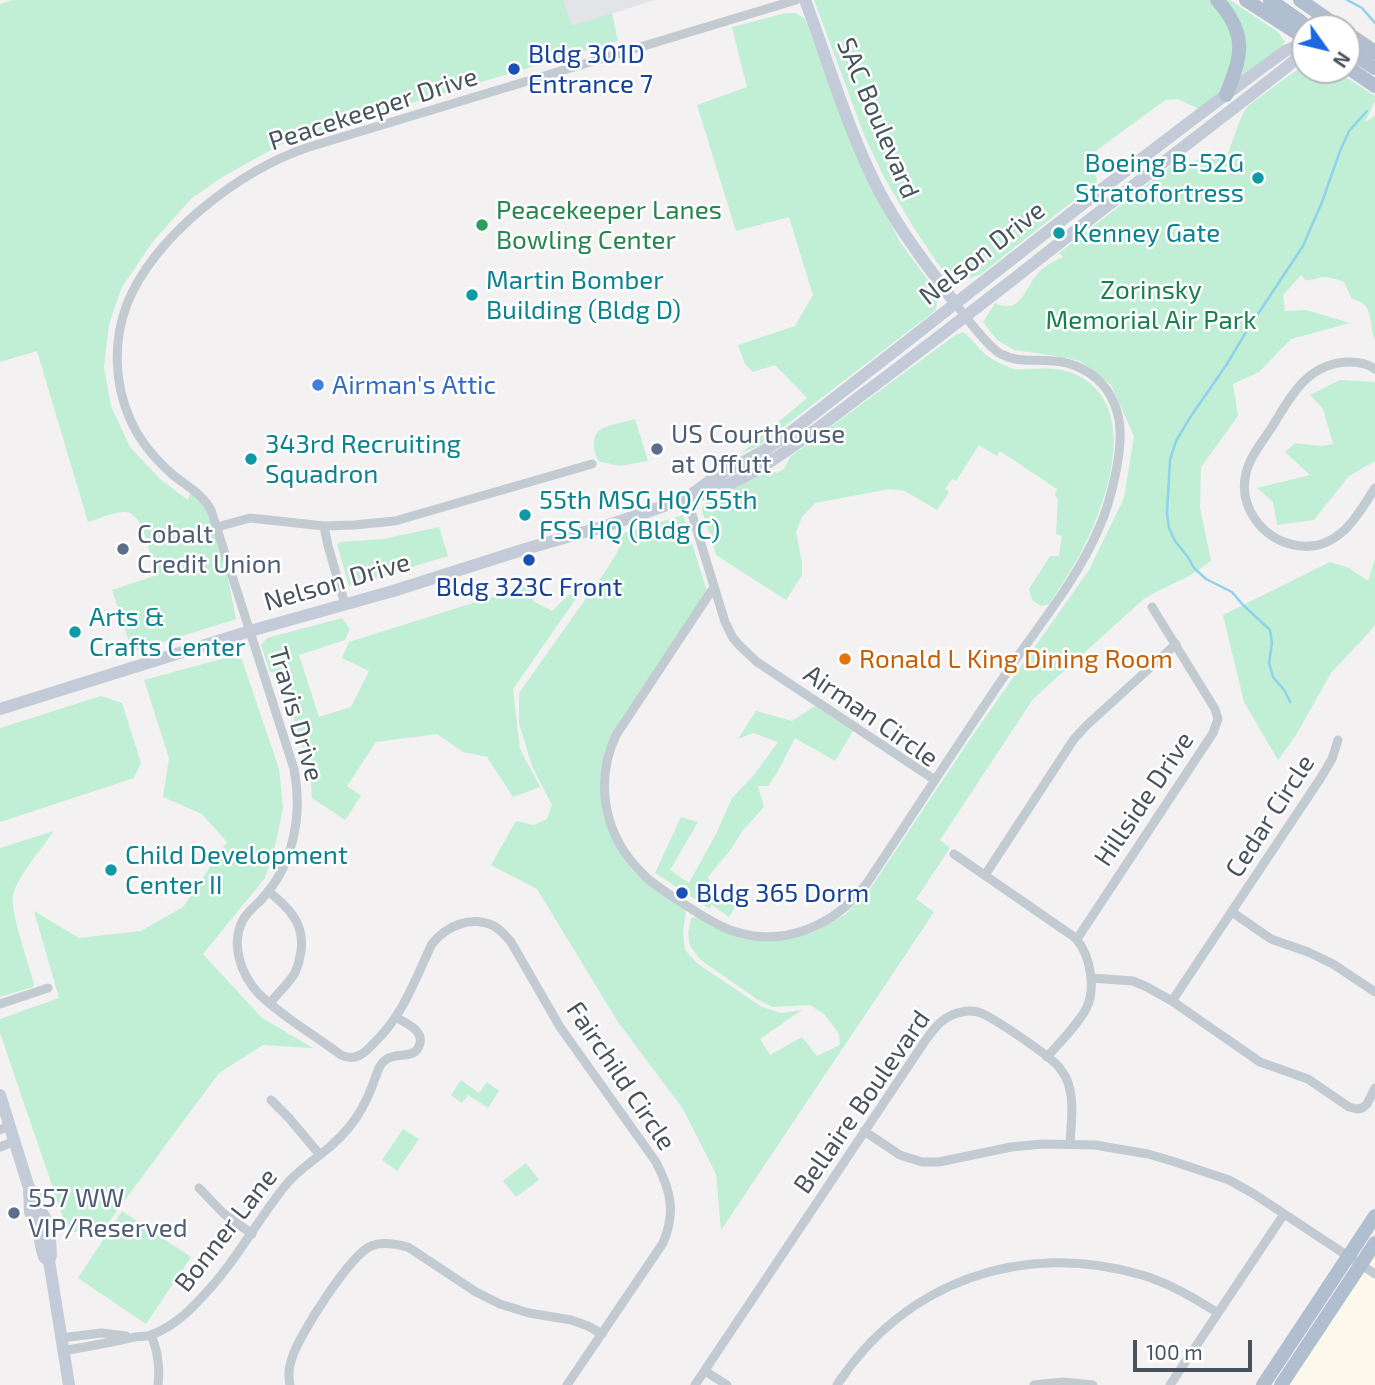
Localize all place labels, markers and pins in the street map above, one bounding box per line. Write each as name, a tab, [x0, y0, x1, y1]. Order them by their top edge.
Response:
place label: Bldg 301D Entrance 7	[528, 38, 653, 100]
marker: Bldg 301D Entrance 7	[506, 61, 522, 77]
place label: Boeing B-52G Stratofortress	[1075, 147, 1244, 208]
marker: Boeing B-52G Stratofortress	[1250, 170, 1266, 186]
place label: Peacekeeper Lanes Bowling Center	[496, 194, 722, 256]
marker: Peacekeeper Lanes Bowling Center	[474, 217, 490, 233]
place label: Kenney Gate	[1073, 217, 1220, 249]
marker: Kenney Gate	[1051, 225, 1067, 241]
place label: Martin Bomber Building (Bldg D)	[486, 264, 681, 326]
marker: Martin Bomber Building (Bldg D)	[464, 287, 480, 303]
place label: Airman's Attic	[332, 369, 496, 401]
marker: Airman's Attic	[310, 377, 326, 393]
place label: US Courthouse at Offutt	[671, 418, 845, 480]
place label: 343rd Recruiting Squadron	[265, 428, 461, 490]
marker: US Courthouse at Offutt	[649, 441, 665, 457]
marker: 343rd Recruiting Squadron	[243, 451, 259, 467]
place label: 55th MSG HQ/55th FSS HQ (Bldg C)	[539, 484, 758, 546]
marker: 55th MSG HQ/55th FSS HQ (Bldg C)	[517, 507, 533, 523]
place label: Cobalt Credit Union	[137, 518, 282, 580]
marker: Cobalt Credit Union	[115, 541, 131, 557]
marker: Bldg 323C Front	[521, 552, 537, 568]
place label: Bldg 323C Front	[436, 571, 622, 603]
place label: Arts & Crafts Center	[89, 601, 245, 662]
marker: Arts & Crafts Center	[67, 624, 83, 640]
place label: Ronald L King Dining Room	[859, 643, 1173, 675]
marker: Ronald L King Dining Room	[837, 651, 853, 667]
place label: Child Development Center II	[125, 839, 348, 900]
marker: Child Development Center II	[103, 862, 119, 878]
place label: Bldg 365 Dorm	[696, 877, 869, 909]
marker: Bldg 365 Dorm	[674, 885, 690, 901]
place label: 557 WW VIP/Reserved	[28, 1182, 188, 1244]
marker: 557 WW VIP/Reserved	[6, 1205, 22, 1221]

